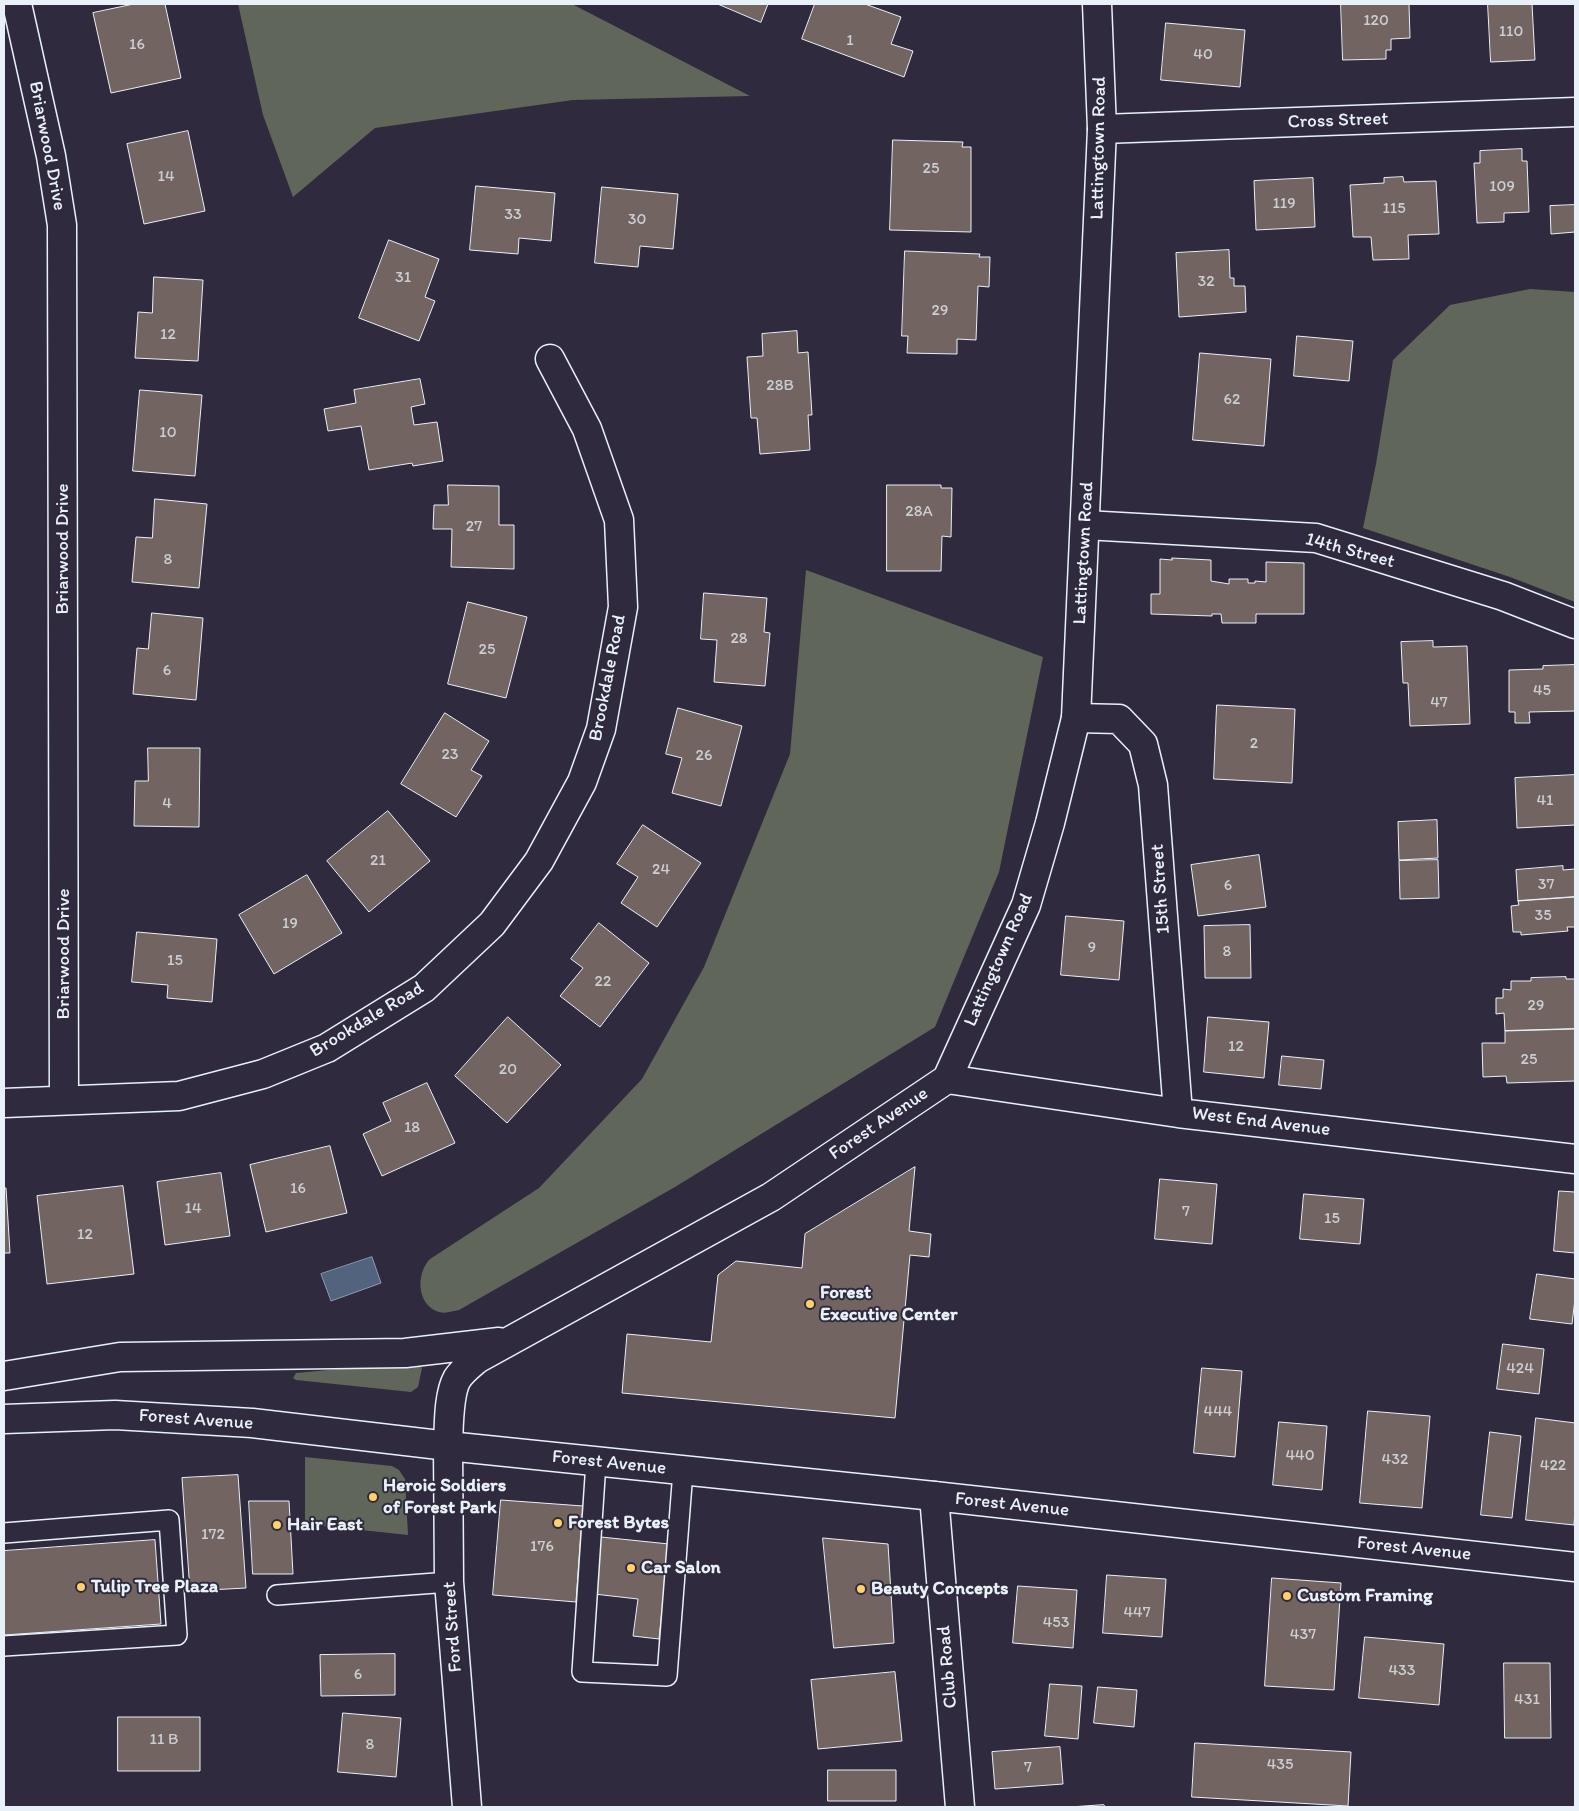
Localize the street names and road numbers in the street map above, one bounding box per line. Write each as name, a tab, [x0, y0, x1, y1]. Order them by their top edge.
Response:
street label: Lattingtown Road	[1086, 76, 1112, 220]
street label: Briarwood Drive	[23, 79, 71, 213]
street label: Cross Street	[1287, 108, 1389, 134]
street label: Lattingtown Road	[1069, 481, 1099, 625]
street label: Briarwood Drive	[52, 483, 74, 615]
street label: 14th Street	[1303, 528, 1397, 574]
street label: Brookdale Road	[585, 613, 631, 743]
street label: 15th Street	[1146, 843, 1176, 935]
street label: Briarwood Drive	[53, 888, 75, 1020]
street label: Lattingtown Road	[959, 890, 1039, 1030]
street label: Brookdale Road	[306, 977, 428, 1063]
street label: Forest Avenue	[825, 1082, 933, 1166]
street label: West End Avenue	[1190, 1102, 1332, 1142]
street label: Forest Avenue	[138, 1405, 254, 1435]
street label: Forest Avenue	[551, 1446, 667, 1480]
street label: Forest Avenue	[954, 1488, 1070, 1522]
street label: Forest Avenue	[1356, 1532, 1472, 1566]
street label: Ford Street	[438, 1581, 468, 1673]
street label: Club Road	[933, 1625, 963, 1709]

